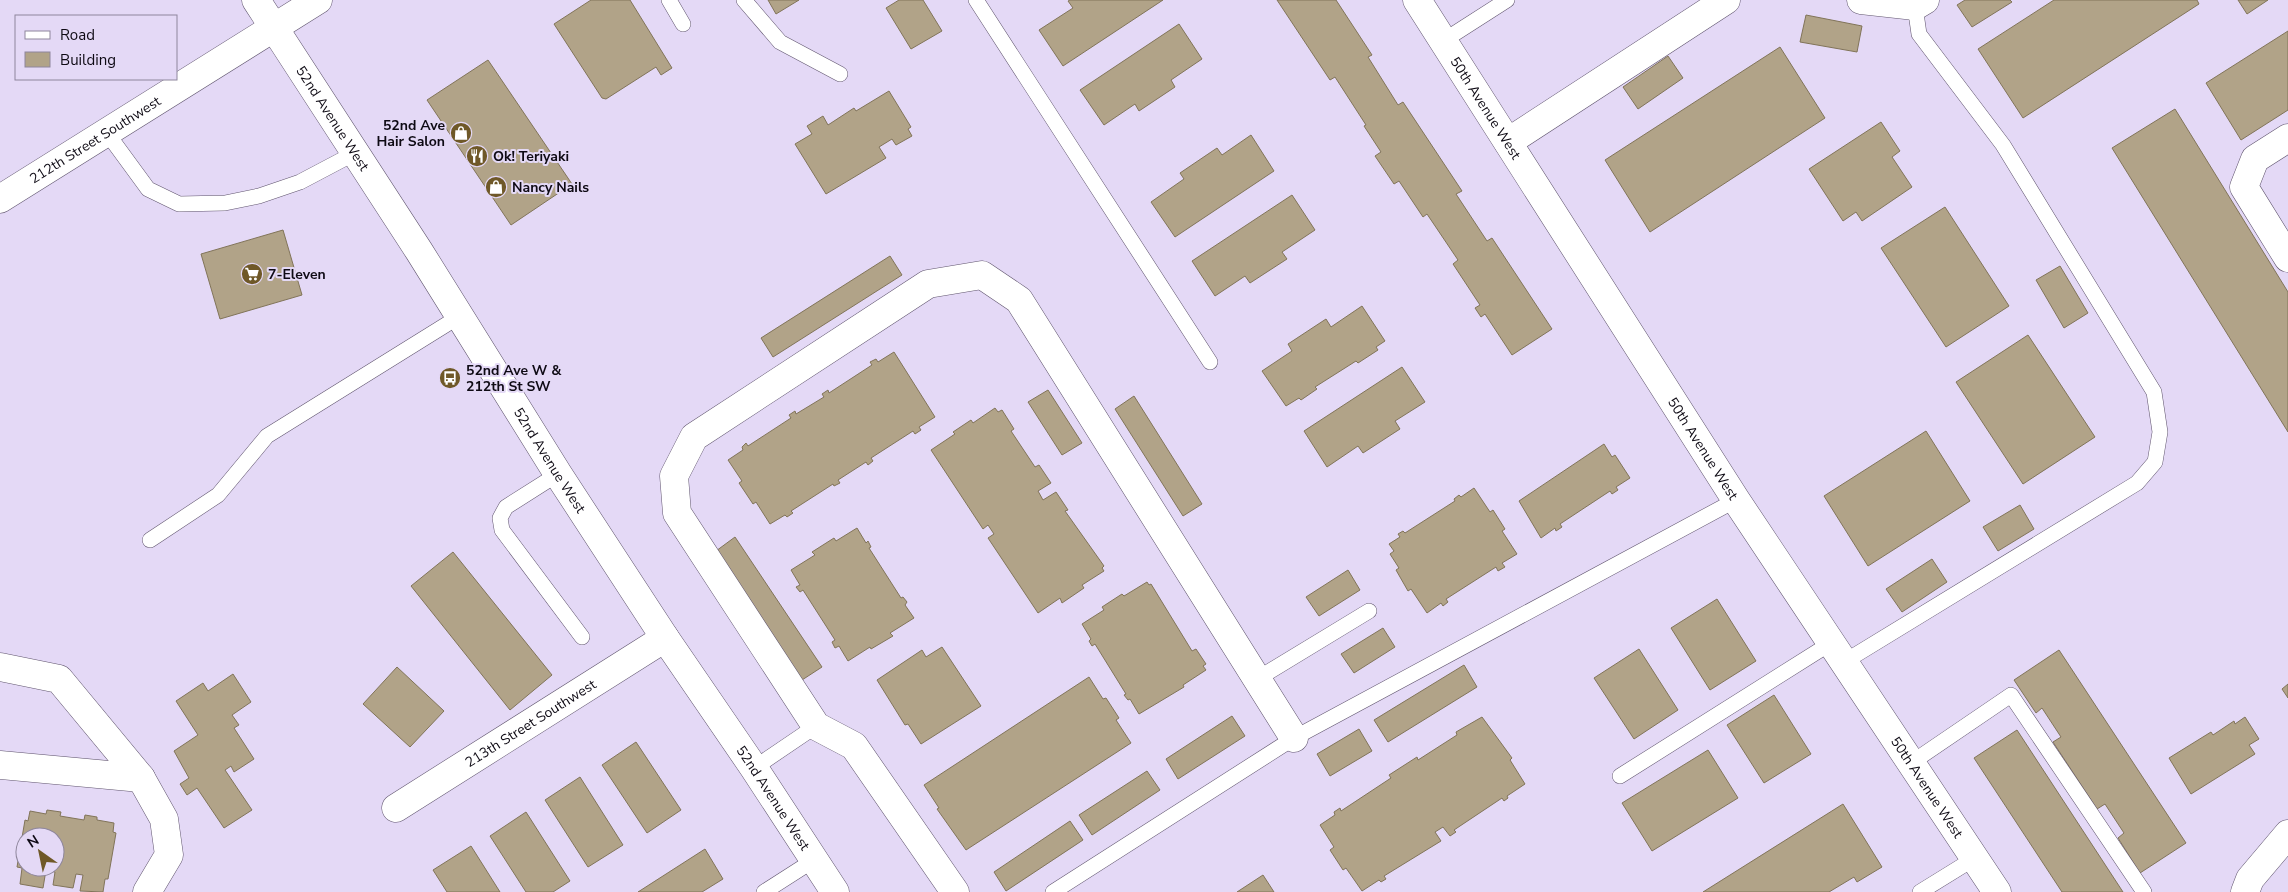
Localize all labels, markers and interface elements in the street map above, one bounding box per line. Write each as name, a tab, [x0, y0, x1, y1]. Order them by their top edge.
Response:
legend	[15, 15, 178, 80]
text: Road	[60, 25, 95, 45]
text: Building	[60, 50, 116, 70]
street label: 50th Avenue West	[1446, 53, 1525, 163]
street label: 52nd Avenue West	[291, 62, 373, 175]
street label: 212th Street Southwest	[26, 92, 164, 188]
place label: 52nd Ave Hair Salon	[377, 116, 445, 151]
shop icon: 52nd Ave Hair Salon	[449, 121, 473, 145]
restaurant icon: Ok! Teriyaki	[465, 144, 489, 168]
place label: Ok! Teriyaki	[493, 147, 569, 166]
shop icon: Nancy Nails	[484, 175, 508, 199]
place label: Nancy Nails	[512, 178, 589, 197]
supermarket icon: 7-Eleven	[240, 262, 264, 286]
place label: 7-Eleven	[268, 265, 326, 284]
place label: 52nd Ave W & 212th St SW	[466, 361, 562, 396]
bus stop icon: 52nd Ave W & 212th St SW	[438, 366, 462, 390]
street label: 50th Avenue West	[1663, 394, 1743, 504]
street label: 52nd Avenue West	[509, 404, 590, 517]
street label: 213th Street Southwest	[462, 675, 600, 772]
street label: 50th Avenue West	[1886, 733, 1967, 842]
street label: 52nd Avenue West	[732, 742, 814, 854]
north arrow	[15, 827, 65, 877]
text: N	[24, 831, 43, 852]

